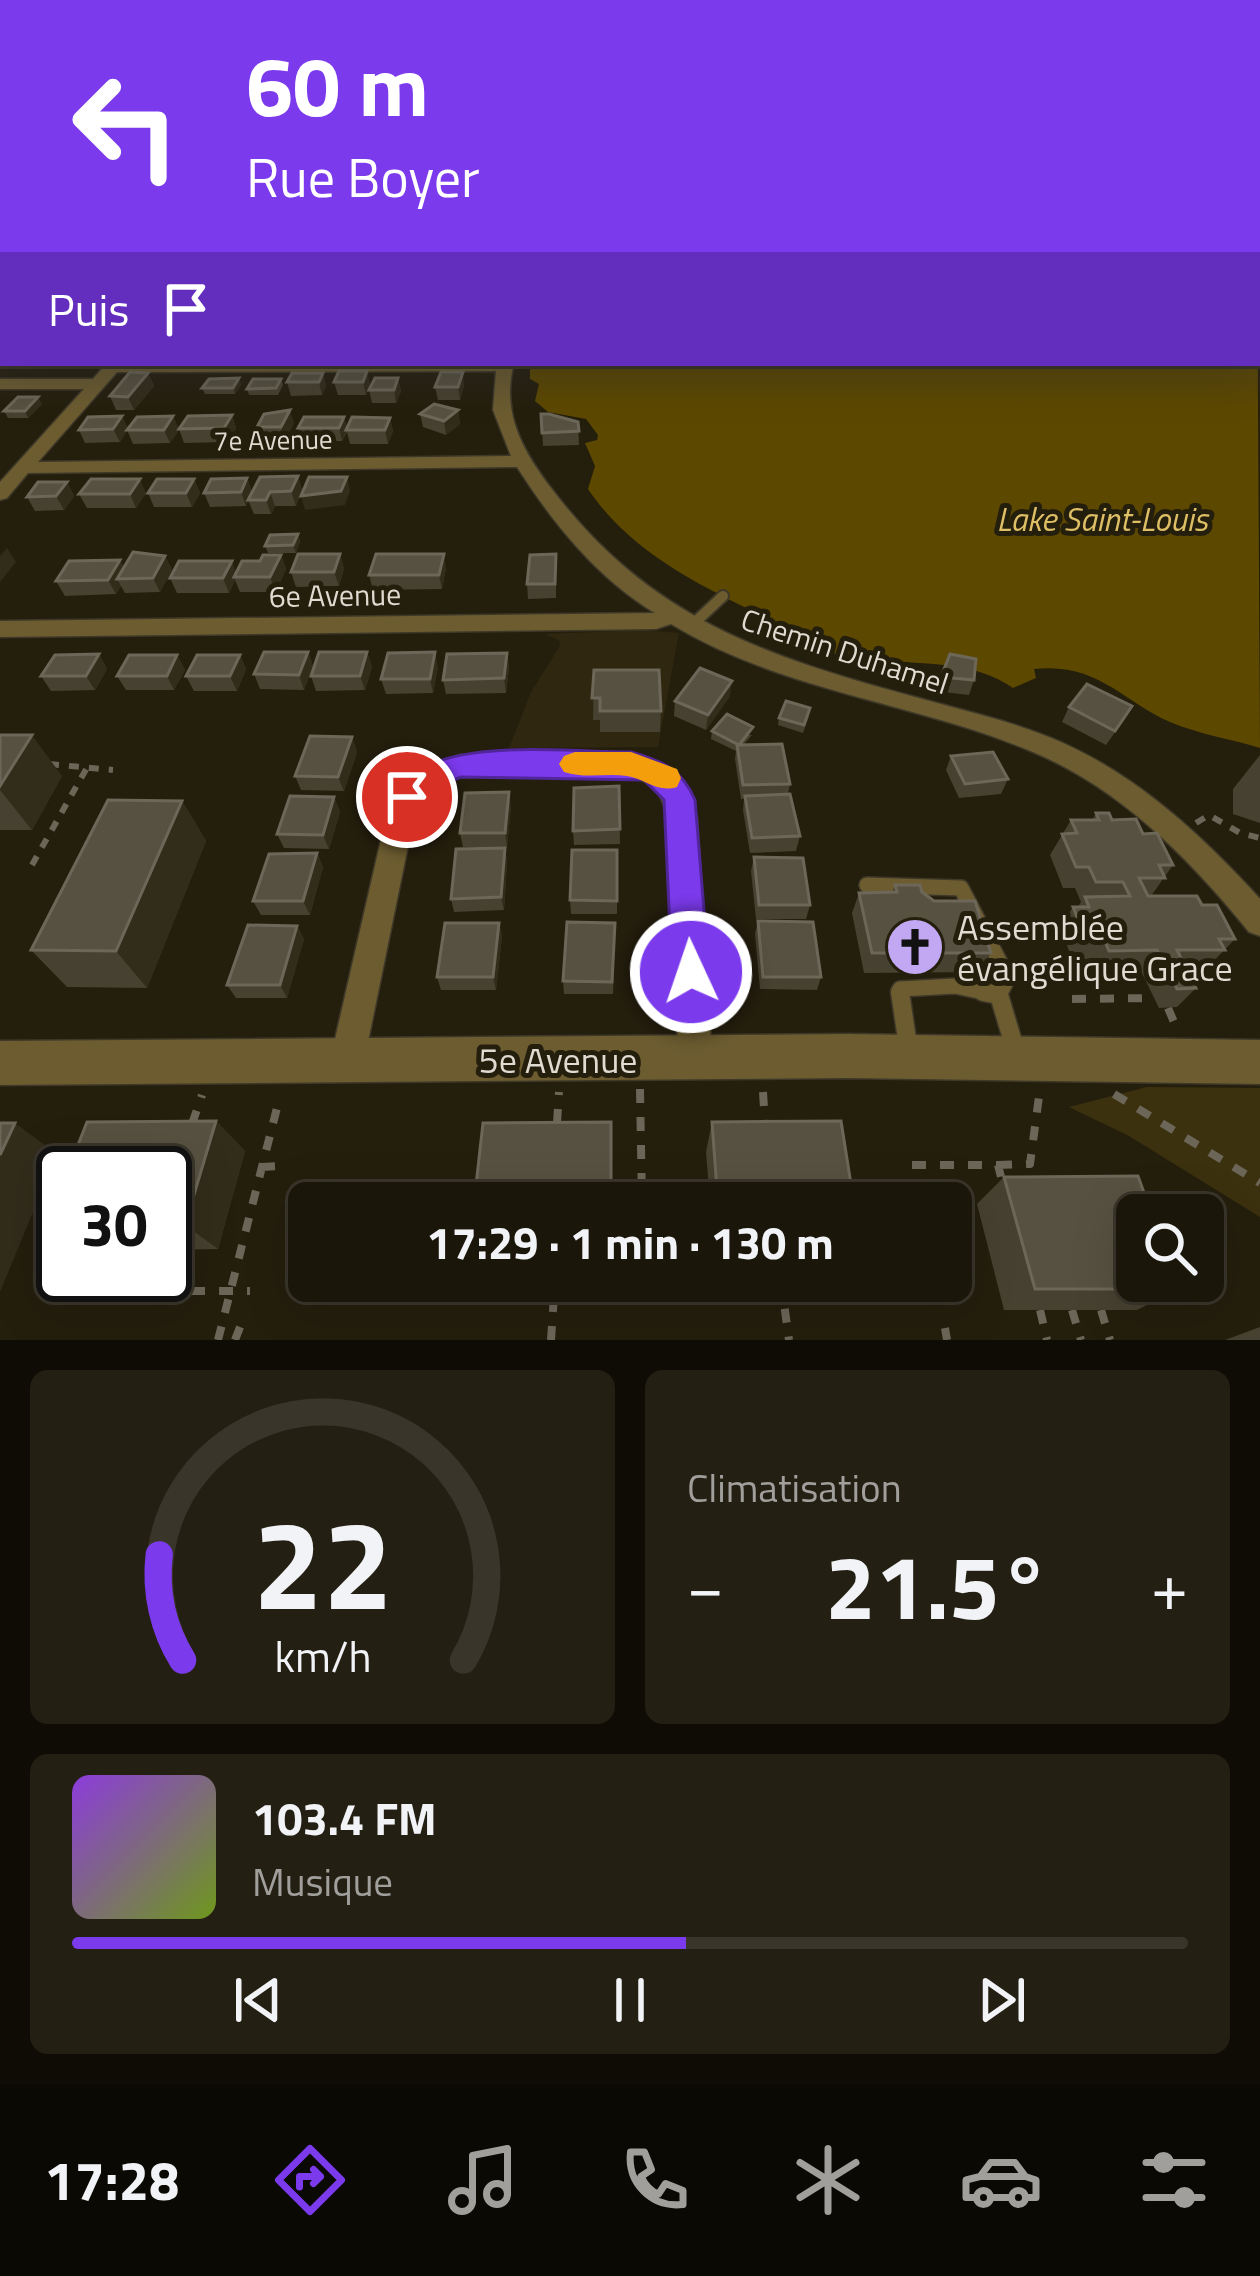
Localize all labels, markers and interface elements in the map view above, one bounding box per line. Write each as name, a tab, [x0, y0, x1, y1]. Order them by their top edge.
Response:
text: 60 m	[246, 21, 429, 149]
icon: left	[48, 48, 204, 204]
text: Rue Boyer	[246, 136, 480, 218]
text: Puis	[48, 275, 129, 343]
icon: arrive	[153, 276, 219, 342]
street label: 7e Avenue	[213, 417, 333, 461]
water label: Lake Saint-Louis	[996, 494, 1209, 544]
street label: 6e Avenue	[268, 571, 402, 619]
street label: Chemin Duhamel	[735, 596, 955, 706]
pin	[356, 746, 458, 848]
icon: arrive	[374, 764, 440, 830]
place label: Assemblée évangélique Grace	[957, 899, 1233, 995]
position arrow	[628, 909, 754, 1035]
church icon: Assemblée évangélique Grace	[884, 916, 946, 978]
street label: 5e Avenue	[479, 1032, 637, 1087]
speed limit sign: 30	[36, 1146, 192, 1302]
map controls	[1116, 1194, 1224, 1302]
button: search	[1116, 1194, 1224, 1302]
text: 17:29 · 1 min · 130 m	[426, 1208, 834, 1276]
text: Climatisation	[687, 1458, 902, 1517]
text: 22	[253, 1468, 392, 1657]
text: 21.5°	[825, 1517, 1050, 1654]
text: −	[687, 1535, 724, 1636]
text: +	[1151, 1535, 1188, 1636]
text: km/h	[274, 1623, 371, 1689]
text: 103.4 FM	[252, 1784, 437, 1852]
text: Musique	[252, 1852, 393, 1911]
icon: previous	[225, 1967, 291, 2033]
icon: pause	[597, 1967, 663, 2033]
icon: next	[969, 1967, 1035, 2033]
icon: directions	[268, 2138, 352, 2222]
icon: music	[441, 2138, 525, 2222]
icon: phone	[613, 2138, 697, 2222]
icon: climate	[786, 2138, 870, 2222]
icon: car	[959, 2138, 1043, 2222]
icon: filters	[1132, 2138, 1216, 2222]
text: 17:28	[44, 2139, 179, 2221]

